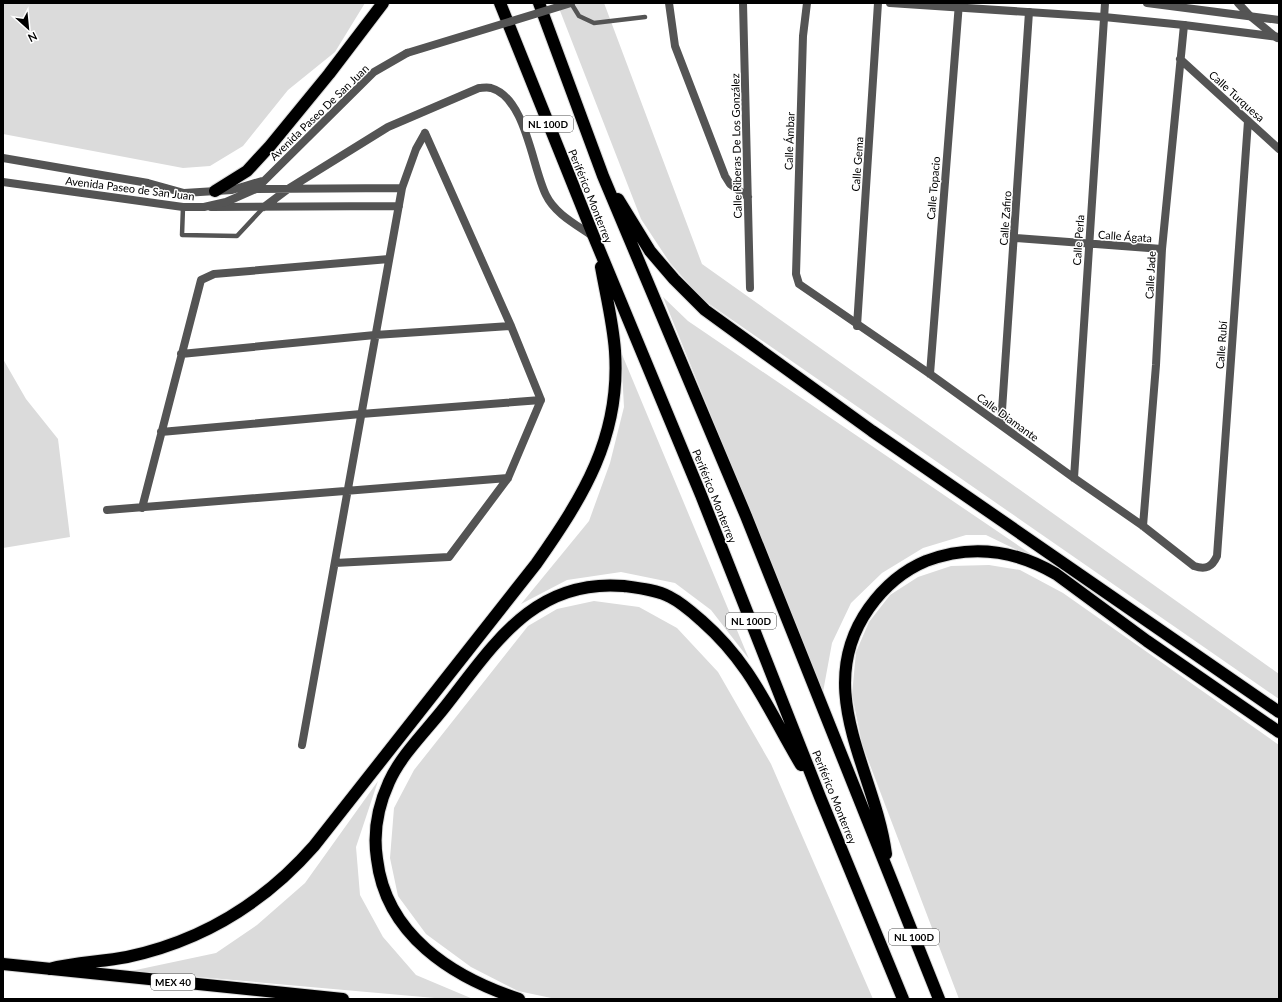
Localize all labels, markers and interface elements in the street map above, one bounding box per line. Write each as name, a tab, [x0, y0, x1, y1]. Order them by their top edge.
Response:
north arrow	[8, 8, 48, 48]
text: N	[26, 30, 39, 45]
street label: Avenida Paseo De San Juan	[267, 61, 371, 163]
street label: Calle Turquesa	[1207, 68, 1267, 124]
street label: Calle Riberas De Los González	[728, 73, 744, 219]
street label: Calle Ámbar	[781, 112, 797, 170]
road number: NL 100D	[523, 116, 573, 132]
street label: Calle Gema	[849, 136, 865, 192]
street label: Periférico Monterrey	[566, 147, 616, 245]
street label: Calle Topacio	[924, 156, 942, 220]
street label: Avenida Paseo de San Juan	[65, 174, 195, 202]
street label: Calle Zafiro	[997, 190, 1013, 246]
street label: Calle Perla	[1070, 214, 1086, 266]
street label: Calle Ágata	[1097, 228, 1153, 244]
street label: Calle Jade	[1142, 250, 1158, 299]
street label: Calle Rubí	[1213, 320, 1229, 370]
street label: Calle Diamante	[975, 390, 1042, 444]
street label: Periférico Monterrey	[690, 447, 740, 545]
road number: NL 100D	[726, 613, 776, 629]
street label: Periférico Monterrey	[810, 748, 860, 846]
road number: NL 100D	[889, 929, 939, 945]
road number: MEX 40	[151, 974, 195, 990]

